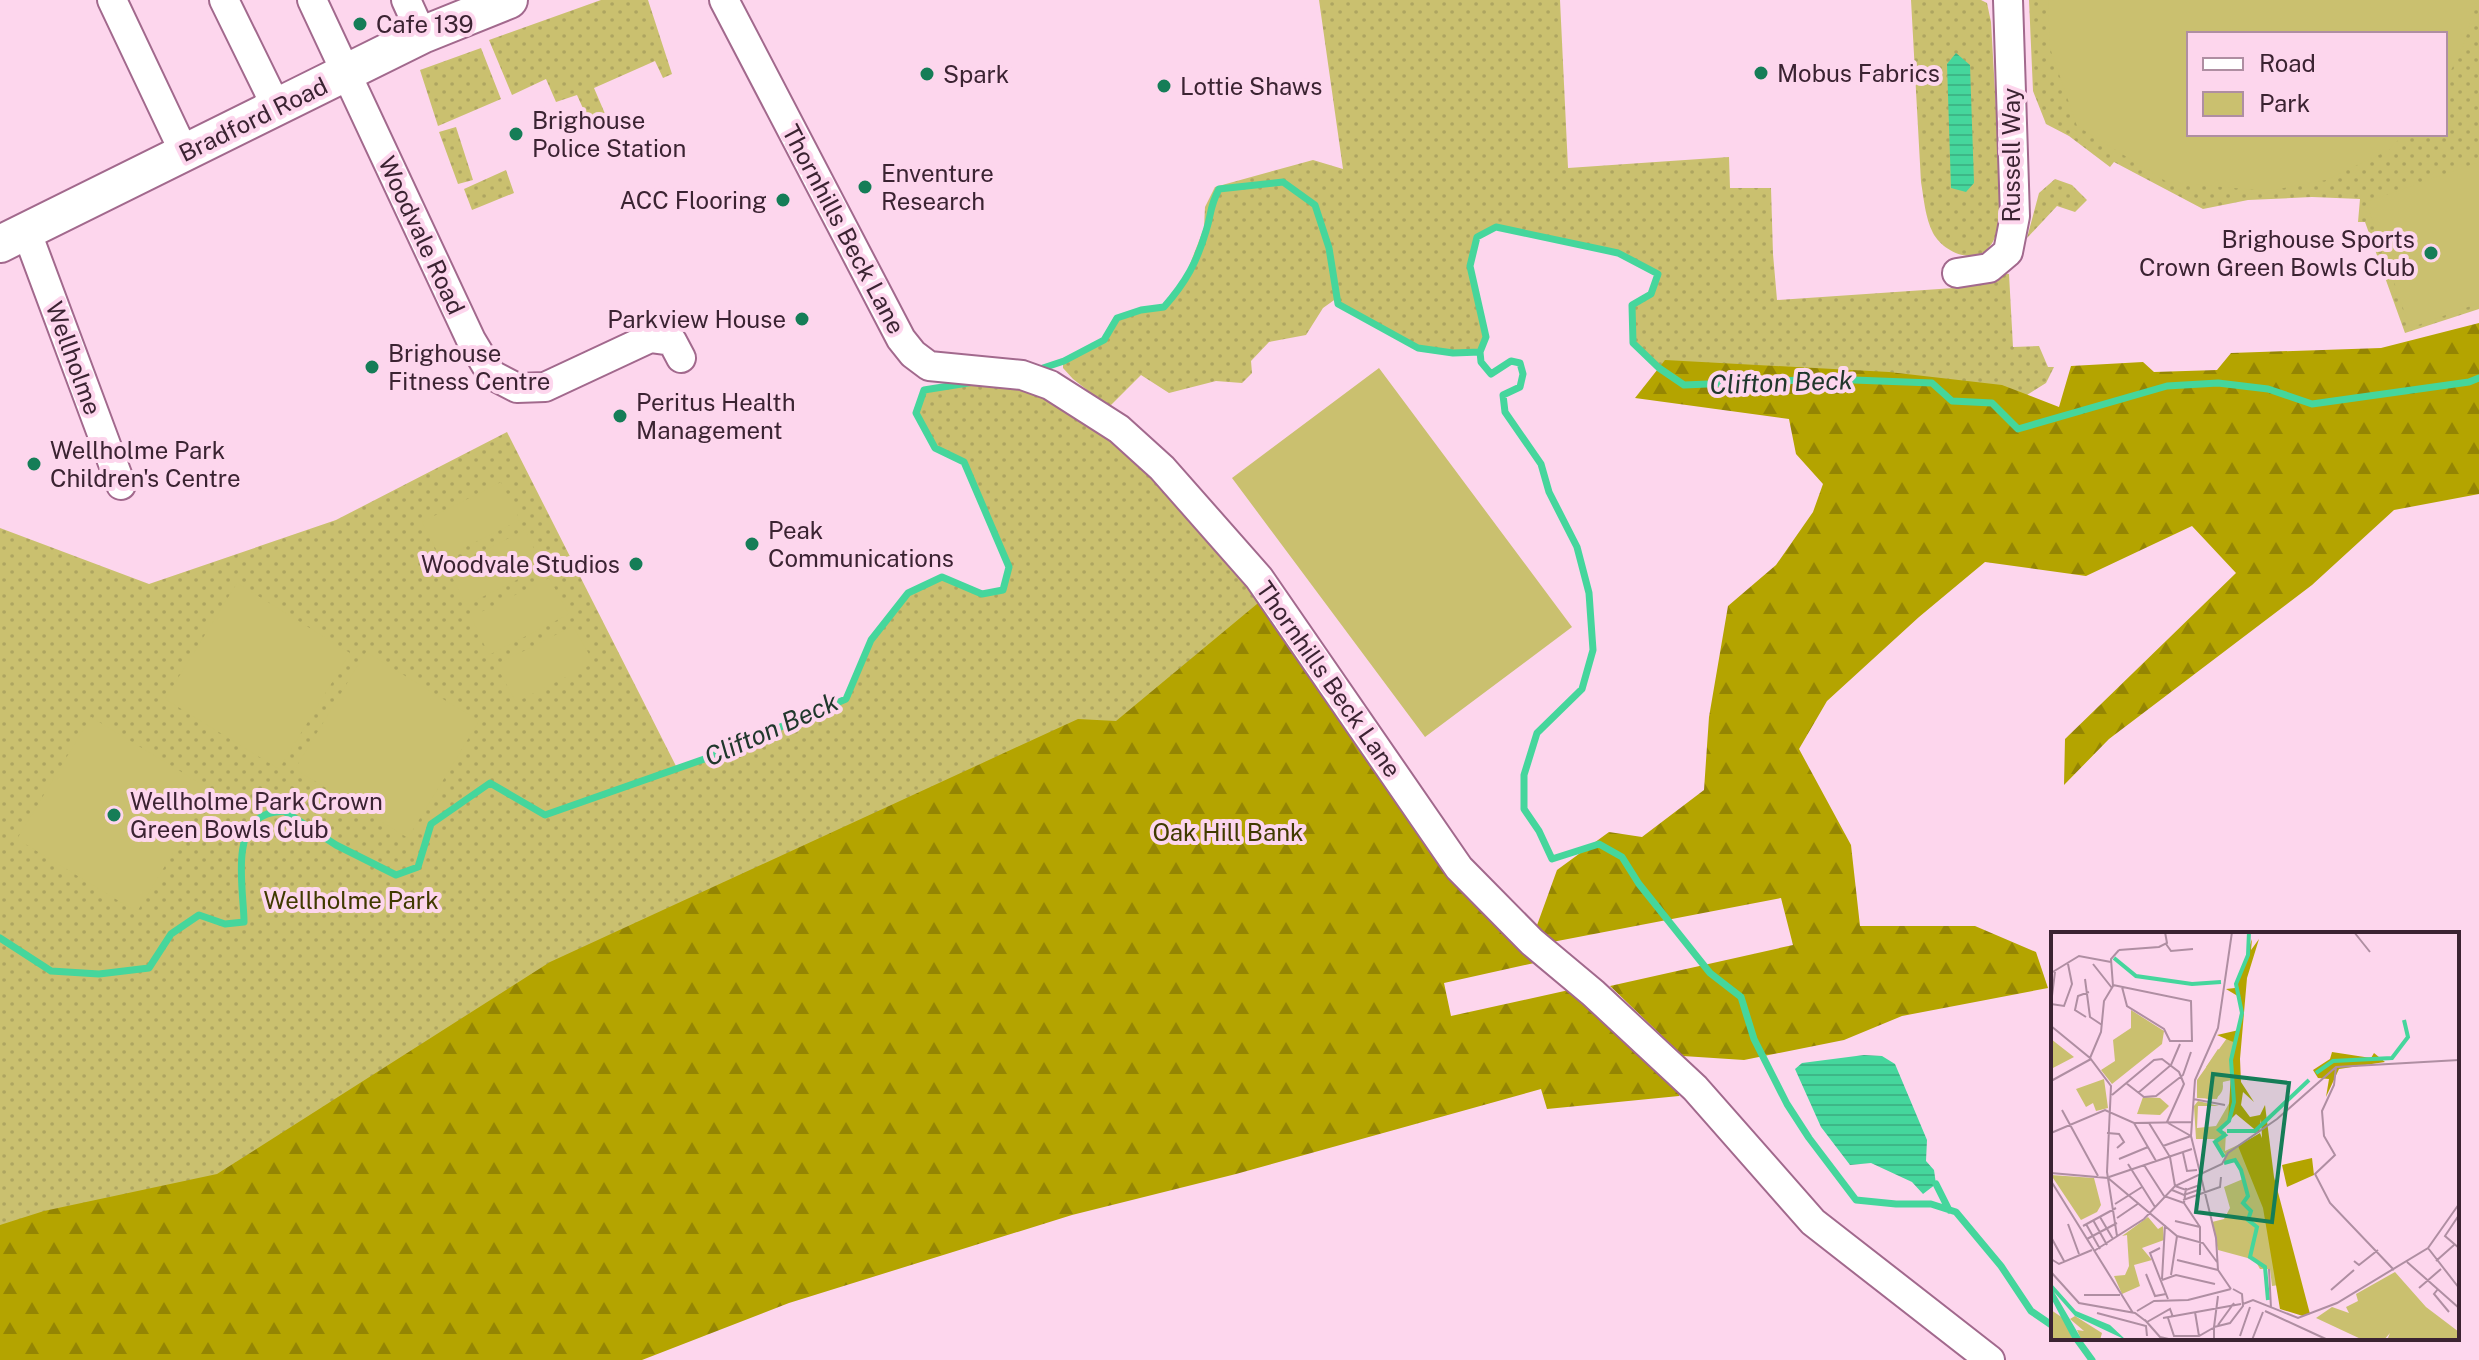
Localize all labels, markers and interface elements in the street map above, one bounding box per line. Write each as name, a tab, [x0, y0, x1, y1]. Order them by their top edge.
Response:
place label: Cafe 139	[376, 10, 474, 38]
marker: Cafe 139	[351, 15, 369, 33]
legend	[2187, 32, 2447, 136]
text: Road	[2259, 49, 2316, 77]
place label: Mobus Fabrics	[1777, 59, 1940, 87]
place label: Spark	[943, 60, 1009, 88]
marker: Mobus Fabrics	[1752, 64, 1770, 82]
marker: Spark	[918, 65, 936, 83]
street label: Bradford Road	[174, 71, 332, 167]
place label: Lottie Shaws	[1180, 72, 1322, 100]
marker: Lottie Shaws	[1155, 77, 1173, 95]
street label: Russell Way	[1997, 87, 2025, 222]
text: Park	[2259, 89, 2310, 117]
place label: Brighouse Police Station	[532, 106, 686, 162]
street label: Thornhills Beck Lane	[777, 120, 911, 338]
marker: Brighouse Police Station	[507, 125, 525, 143]
street label: Woodvale Road	[373, 152, 471, 318]
place label: Enventure Research	[881, 159, 994, 215]
marker: Enventure Research	[856, 178, 874, 196]
place label: ACC Flooring	[620, 186, 767, 214]
marker: ACC Flooring	[774, 191, 792, 209]
place label: Brighouse Sports Crown Green Bowls Club	[2139, 225, 2415, 281]
marker: Brighouse Sports Crown Green Bowls Club	[2422, 244, 2440, 262]
street label: Wellholme	[41, 298, 107, 418]
place label: Parkview House	[607, 305, 786, 333]
marker: Parkview House	[793, 310, 811, 328]
place label: Brighouse Fitness Centre	[388, 339, 550, 395]
marker: Brighouse Fitness Centre	[363, 358, 381, 376]
water label: Clifton Beck	[1709, 364, 1853, 400]
place label: Peritus Health Management	[636, 388, 796, 444]
marker: Peritus Health Management	[611, 407, 629, 425]
place label: Wellholme Park Children's Centre	[50, 436, 241, 492]
marker: Wellholme Park Children's Centre	[25, 455, 43, 473]
place label: Peak Communications	[768, 516, 954, 572]
marker: Peak Communications	[743, 535, 761, 553]
place label: Woodvale Studios	[421, 550, 620, 578]
marker: Woodvale Studios	[627, 555, 645, 573]
street label: Thornhills Beck Lane	[1251, 576, 1407, 782]
water label: Clifton Beck	[699, 686, 843, 772]
place label: Wellholme Park Crown Green Bowls Club	[130, 787, 383, 843]
marker: Wellholme Park Crown Green Bowls Club	[105, 806, 123, 824]
park label: Oak Hill Bank	[1152, 818, 1304, 846]
park label: Wellholme Park	[263, 886, 439, 914]
inset map	[2051, 932, 2459, 1340]

